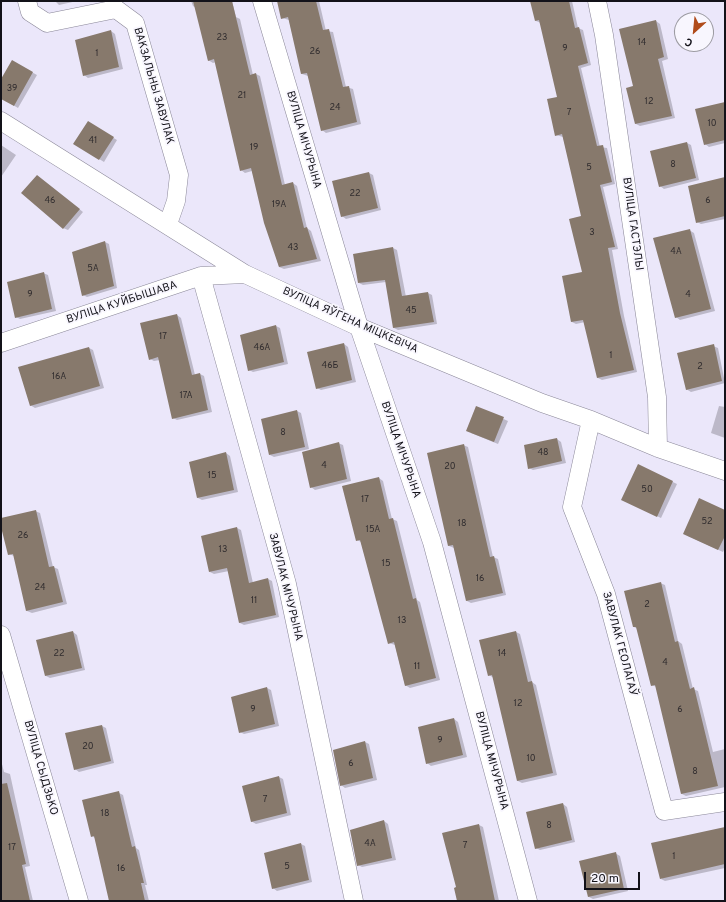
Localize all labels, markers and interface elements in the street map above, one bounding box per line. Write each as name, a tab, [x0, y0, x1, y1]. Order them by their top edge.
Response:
north arrow	[674, 12, 714, 52]
street label: ВАКЗАЛЬНЫ ЗАВУЛАК	[130, 26, 176, 146]
house number: 23	[217, 33, 227, 43]
text: С	[683, 34, 695, 50]
house number: 14	[638, 38, 646, 48]
house number: 9	[562, 44, 568, 54]
house number: 26	[310, 47, 320, 57]
house number: 1	[95, 49, 99, 59]
house number: 39	[7, 84, 17, 94]
street label: ВУЛІЦА МІЧУРЫНА	[283, 89, 323, 191]
house number: 21	[238, 91, 246, 101]
house number: 12	[645, 97, 653, 107]
house number: 24	[329, 103, 341, 113]
house number: 7	[567, 108, 571, 118]
house number: 10	[707, 119, 717, 129]
house number: 41	[89, 136, 97, 146]
house number: 19	[250, 143, 258, 153]
house number: 8	[670, 160, 676, 170]
house number: 5	[586, 163, 592, 173]
street label: ВУЛІЦА ГАСТЭЛЫ	[619, 177, 645, 271]
house number: 22	[349, 189, 361, 199]
house number: 46	[45, 196, 55, 206]
house number: 6	[705, 196, 711, 206]
house number: 19А	[272, 200, 286, 210]
house number: 3	[589, 228, 595, 238]
house number: 43	[287, 243, 299, 253]
house number: 4А	[670, 247, 682, 257]
house number: 5А	[87, 264, 99, 274]
street label: ВУЛІЦА КУЙБЫШАВА	[65, 279, 179, 327]
street label: ВУЛІЦА ЯЎГЕНА МІЦКЕВІЧА	[280, 285, 420, 357]
house number: 9	[27, 290, 33, 300]
house number: 4	[685, 290, 691, 300]
house number: 45	[405, 306, 417, 316]
house number: 17	[159, 332, 167, 342]
house number: 46А	[254, 343, 270, 353]
house number: 1	[609, 351, 613, 361]
house number: 46Б	[322, 361, 338, 371]
house number: 2	[697, 362, 703, 372]
house number: 16А	[52, 372, 66, 382]
house number: 17А	[179, 391, 193, 401]
street label: ВУЛІЦА МІЧУРЫНА	[377, 400, 423, 500]
house number: 8	[280, 428, 286, 438]
house number: 48	[537, 448, 549, 458]
house number: 4	[321, 461, 327, 471]
house number: 20	[444, 462, 456, 472]
house number: 15	[208, 471, 216, 481]
house number: 50	[641, 485, 653, 495]
house number: 17	[361, 495, 369, 505]
house number: 52	[701, 517, 713, 527]
house number: 18	[458, 519, 466, 529]
house number: 15А	[366, 525, 380, 535]
house number: 26	[18, 531, 28, 541]
street label: ЗАВУЛАК МІЧУРЫНА	[265, 532, 305, 642]
house number: 13	[219, 545, 227, 555]
house number: 15	[382, 559, 390, 569]
house number: 16	[476, 574, 484, 584]
house number: 24	[34, 583, 46, 593]
street label: ЗАВУЛАК ГЕОЛАГАЎ	[599, 590, 639, 698]
house number: 11	[251, 596, 257, 606]
house number: 2	[644, 600, 650, 610]
house number: 13	[398, 616, 406, 626]
house number: 22	[53, 649, 65, 659]
house number: 14	[498, 649, 506, 659]
house number: 4	[662, 658, 668, 668]
house number: 11	[414, 662, 420, 672]
house number: 12	[514, 699, 522, 709]
house number: 9	[250, 705, 256, 715]
house number: 6	[677, 705, 683, 715]
street label: ВУЛІЦА МІЧУРЫНА	[472, 710, 510, 812]
street label: ВУЛІЦА СЫДЗЬКО	[20, 719, 60, 817]
house number: 9	[437, 736, 443, 746]
house number: 20	[82, 742, 94, 752]
house number: 10	[526, 754, 536, 764]
house number: 6	[348, 759, 354, 769]
house number: 8	[692, 767, 698, 777]
house number: 7	[263, 795, 267, 805]
house number: 18	[101, 809, 109, 819]
house number: 8	[546, 821, 552, 831]
house number: 4А	[364, 839, 376, 849]
house number: 7	[463, 841, 467, 851]
house number: 17	[8, 843, 16, 853]
house number: 1	[672, 852, 676, 862]
house number: 5	[284, 862, 290, 872]
house number: 16	[117, 864, 125, 874]
scale bar	[586, 864, 642, 890]
text: 20 m	[591, 871, 619, 887]

